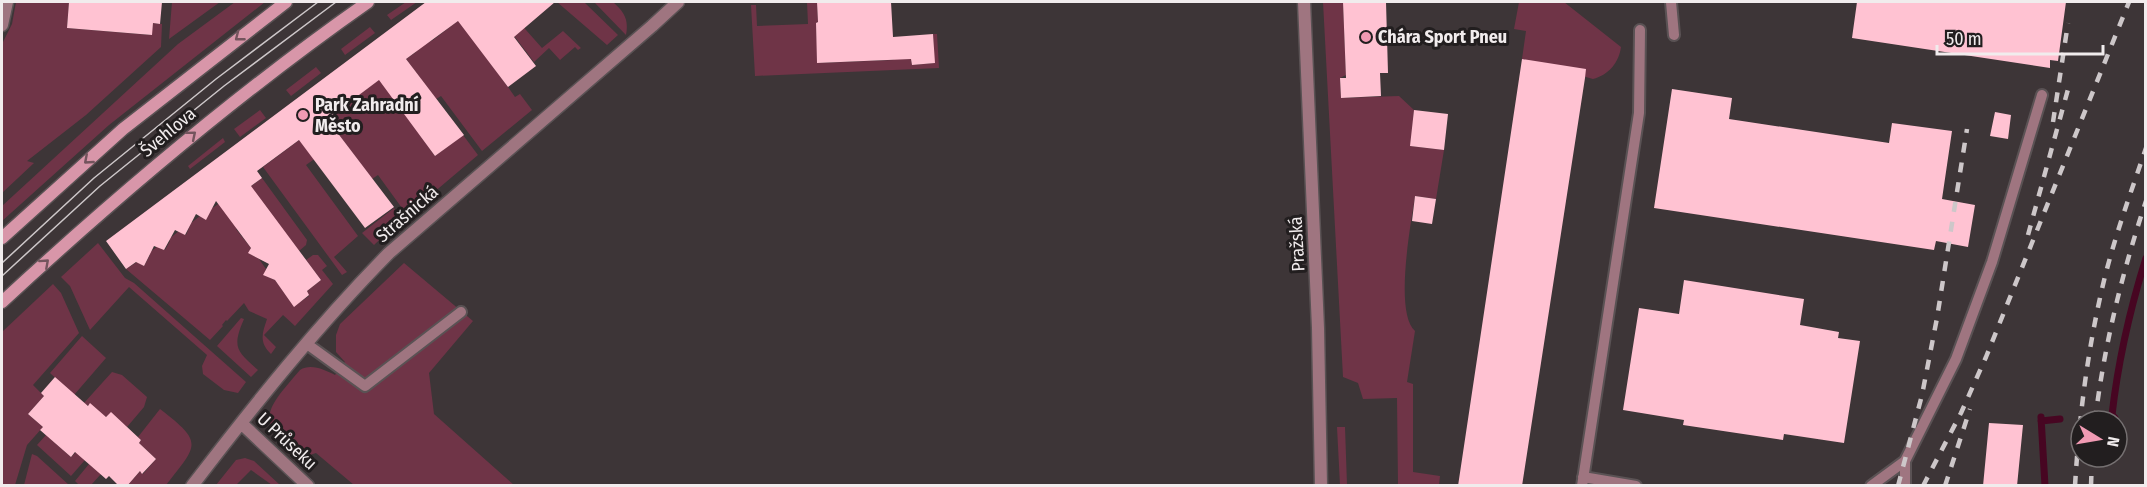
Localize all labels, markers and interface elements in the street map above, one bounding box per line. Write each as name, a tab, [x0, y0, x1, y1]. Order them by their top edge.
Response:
scale bar	[1937, 18, 2104, 56]
place label: Chára Sport Pneu	[1378, 26, 1507, 48]
text: 50 m	[1946, 28, 1982, 50]
one-way arrow	[235, 30, 246, 41]
marker: Chára Sport Pneu	[1359, 30, 1373, 44]
place label: Park Zahradní Město	[315, 94, 419, 137]
street label: Švehlova	[136, 102, 200, 162]
marker: Park Zahradní Město	[296, 108, 310, 122]
one-way arrow	[185, 132, 196, 143]
one-way arrow	[84, 153, 95, 164]
street label: Strašnická	[371, 181, 443, 247]
street label: Pražská	[1285, 216, 1309, 272]
one-way arrow	[38, 259, 48, 270]
street label: U Průseku	[253, 408, 321, 474]
north arrow	[2069, 409, 2129, 469]
text: N	[2103, 435, 2123, 448]

